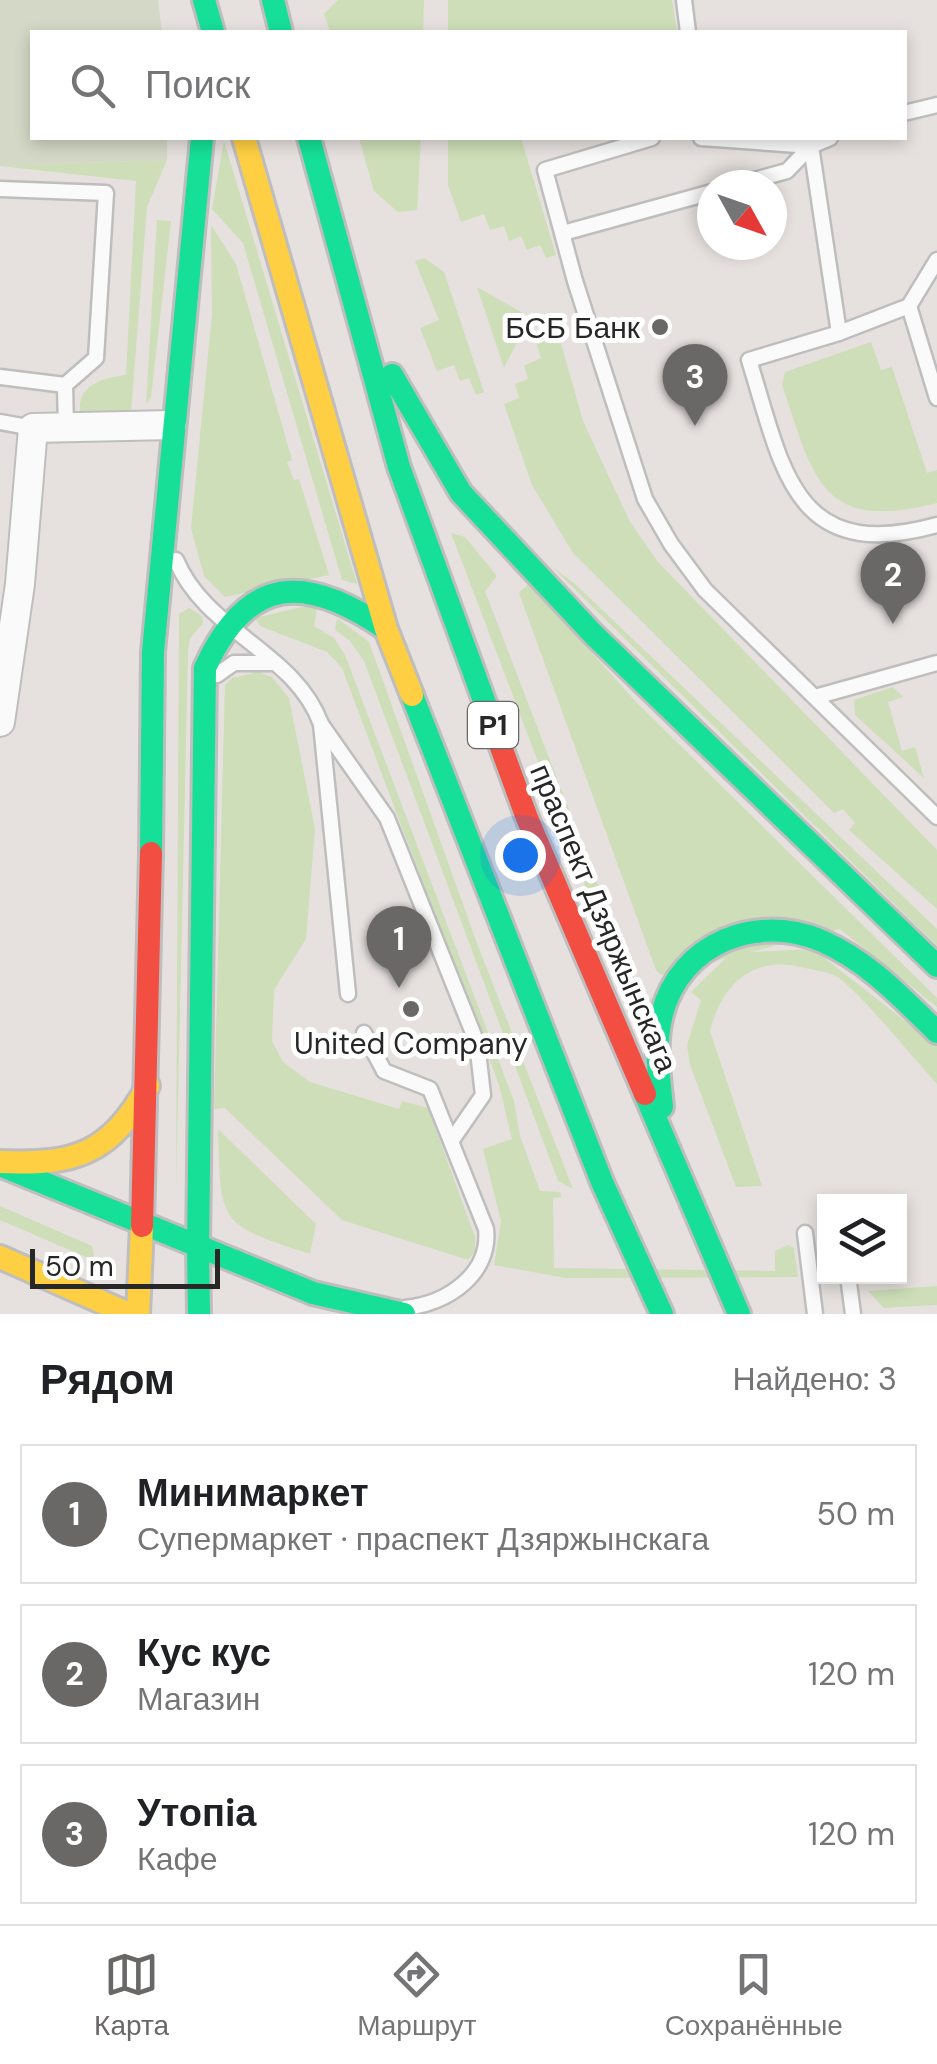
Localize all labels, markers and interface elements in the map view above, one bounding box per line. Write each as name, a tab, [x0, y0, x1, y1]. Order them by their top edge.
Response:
search box	[30, 30, 907, 140]
icon: search	[65, 58, 120, 113]
text: Поиск	[145, 60, 250, 110]
north arrow	[697, 170, 787, 260]
place label: БСБ Банк	[505, 308, 641, 347]
marker: БСБ Банк	[649, 316, 671, 338]
pin: 3	[662, 344, 728, 426]
pin: 2	[860, 542, 926, 624]
road number: Р1	[468, 702, 518, 748]
street label: праспект Дзяржынскага	[521, 758, 687, 1078]
your location	[495, 830, 546, 881]
pin: 1	[366, 906, 432, 988]
marker: United Company	[400, 998, 422, 1020]
place label: United Company	[294, 1024, 528, 1063]
map controls	[817, 1194, 907, 1284]
button: layers	[817, 1194, 907, 1284]
scale bar	[30, 1244, 220, 1288]
text: 50 m	[45, 1248, 114, 1285]
text: Рядом	[40, 1352, 175, 1407]
text: Найдено: 3	[732, 1358, 897, 1400]
text: Минимаркет	[137, 1468, 369, 1518]
text: 1	[69, 1493, 80, 1535]
text: 50 m	[817, 1493, 895, 1535]
text: Супермаркет · праспект Дзяржынскага	[137, 1518, 709, 1560]
text: Кус кус	[137, 1628, 271, 1678]
text: 2	[65, 1653, 84, 1695]
text: 120 m	[808, 1653, 895, 1695]
text: Магазин	[137, 1678, 260, 1720]
text: Утопiа	[137, 1788, 256, 1838]
text: 3	[65, 1813, 84, 1855]
text: 120 m	[808, 1813, 895, 1855]
text: Кафе	[137, 1838, 218, 1880]
tab: Карта	[94, 1947, 169, 2044]
tab: Маршрут	[357, 1947, 476, 2044]
tab: Сохранённые	[665, 1947, 843, 2044]

